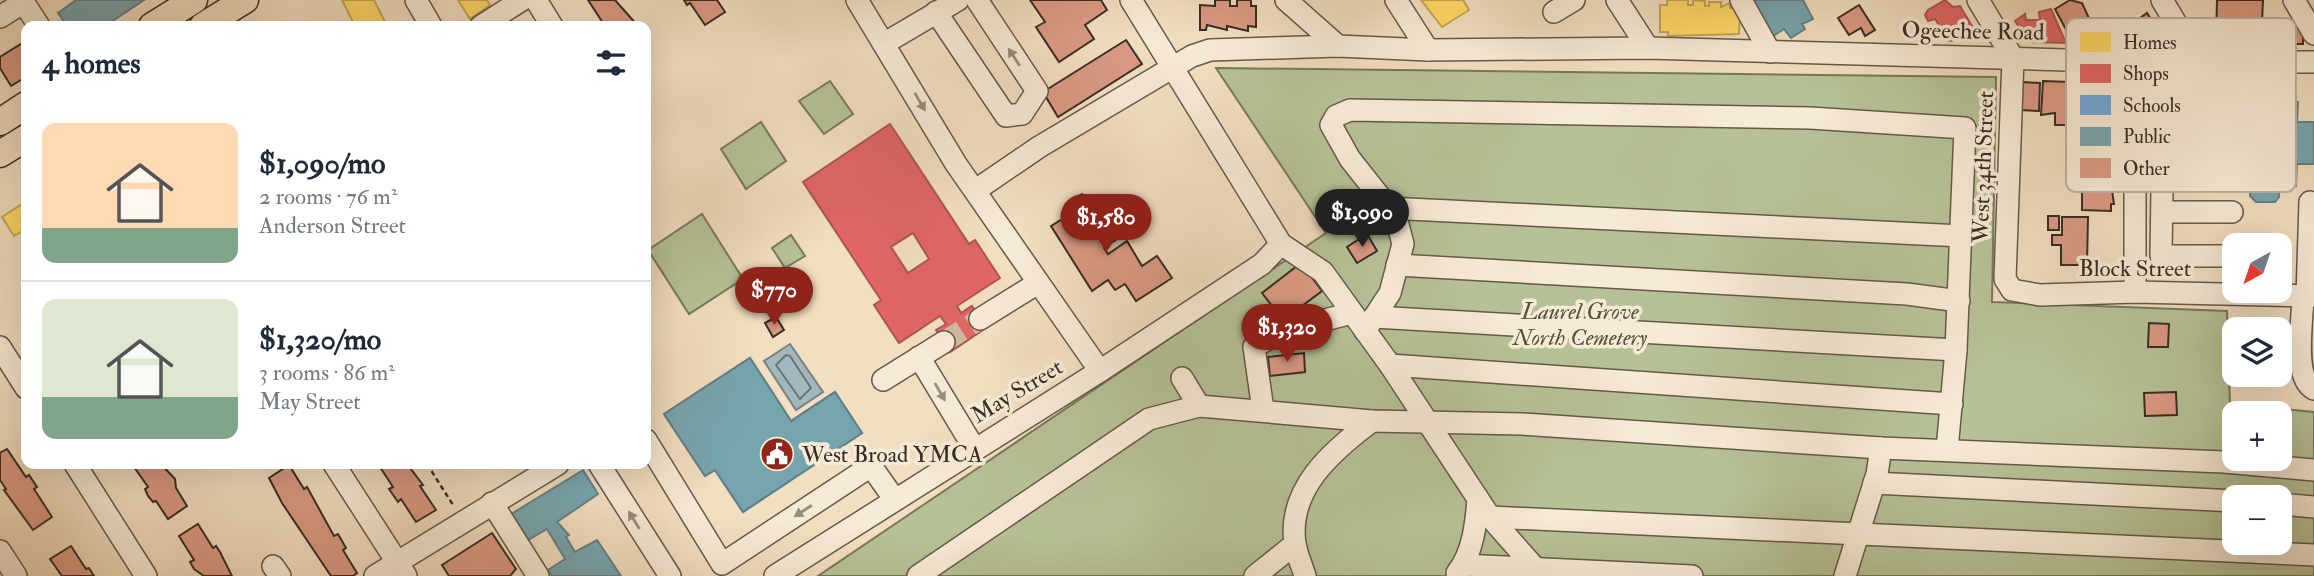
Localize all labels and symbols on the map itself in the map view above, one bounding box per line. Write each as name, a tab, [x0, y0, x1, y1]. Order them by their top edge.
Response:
street label: Ogeechee Road	[1901, 15, 2045, 47]
legend	[2066, 18, 2296, 192]
text: Homes	[2123, 31, 2177, 55]
one-way arrow	[1007, 48, 1021, 66]
text: Shops	[2123, 62, 2169, 87]
street label: West 34th Street	[1966, 90, 2000, 245]
one-way arrow	[914, 93, 926, 112]
text: Schools	[2123, 94, 2181, 118]
text: Public	[2123, 125, 2171, 149]
text: Other	[2123, 157, 2170, 181]
pin: $1,090	[1305, 190, 1419, 249]
pin: $1,580	[1049, 194, 1163, 254]
north arrow	[2222, 233, 2292, 303]
street label: Block Street	[2079, 254, 2191, 283]
pin: $770	[733, 268, 815, 327]
park label: Laurel Grove North Cemetery	[1512, 297, 1647, 352]
pin: $1,320	[1230, 304, 1344, 364]
street label: May Street	[966, 352, 1068, 430]
one-way arrow	[933, 383, 946, 402]
public building icon: West Broad YMCA	[758, 435, 796, 473]
place label: West Broad YMCA	[801, 440, 983, 469]
one-way arrow	[793, 504, 812, 517]
one-way arrow	[628, 510, 641, 530]

